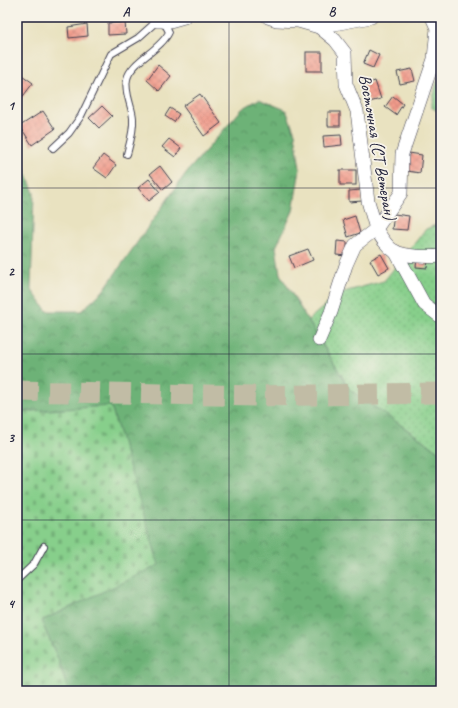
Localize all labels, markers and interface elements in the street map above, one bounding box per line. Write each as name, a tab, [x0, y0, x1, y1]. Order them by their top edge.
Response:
text: A	[123, 4, 131, 20]
text: B	[329, 4, 337, 20]
street label: Восточная (СТ Ветеран)	[354, 73, 401, 223]
text: 1	[8, 98, 16, 114]
text: 2	[8, 264, 15, 280]
text: 3	[8, 430, 15, 446]
text: 4	[8, 596, 16, 612]

